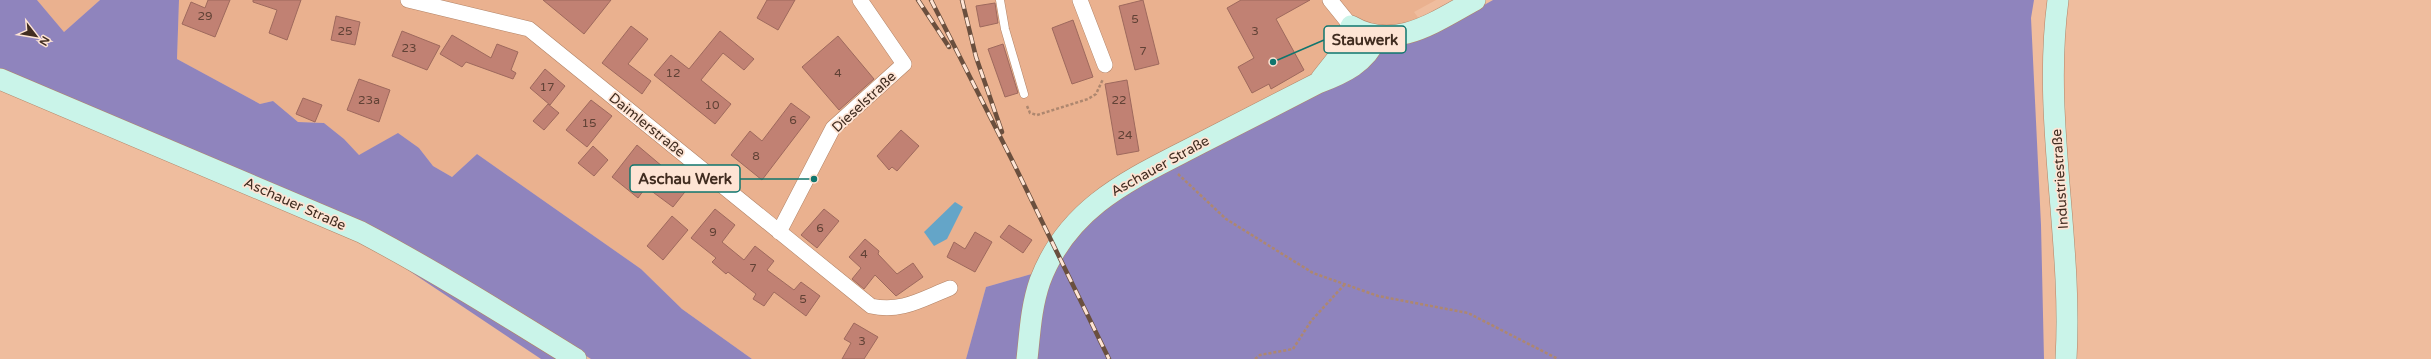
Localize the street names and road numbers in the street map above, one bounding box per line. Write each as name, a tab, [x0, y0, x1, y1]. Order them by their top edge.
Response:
street label: Dieselstraße	[828, 68, 900, 136]
street label: Daimlerstraße	[606, 89, 689, 161]
street label: Industriestraße	[2048, 128, 2072, 230]
street label: Aschauer Straße	[1108, 132, 1212, 200]
street label: Aschauer Straße	[241, 174, 349, 234]

